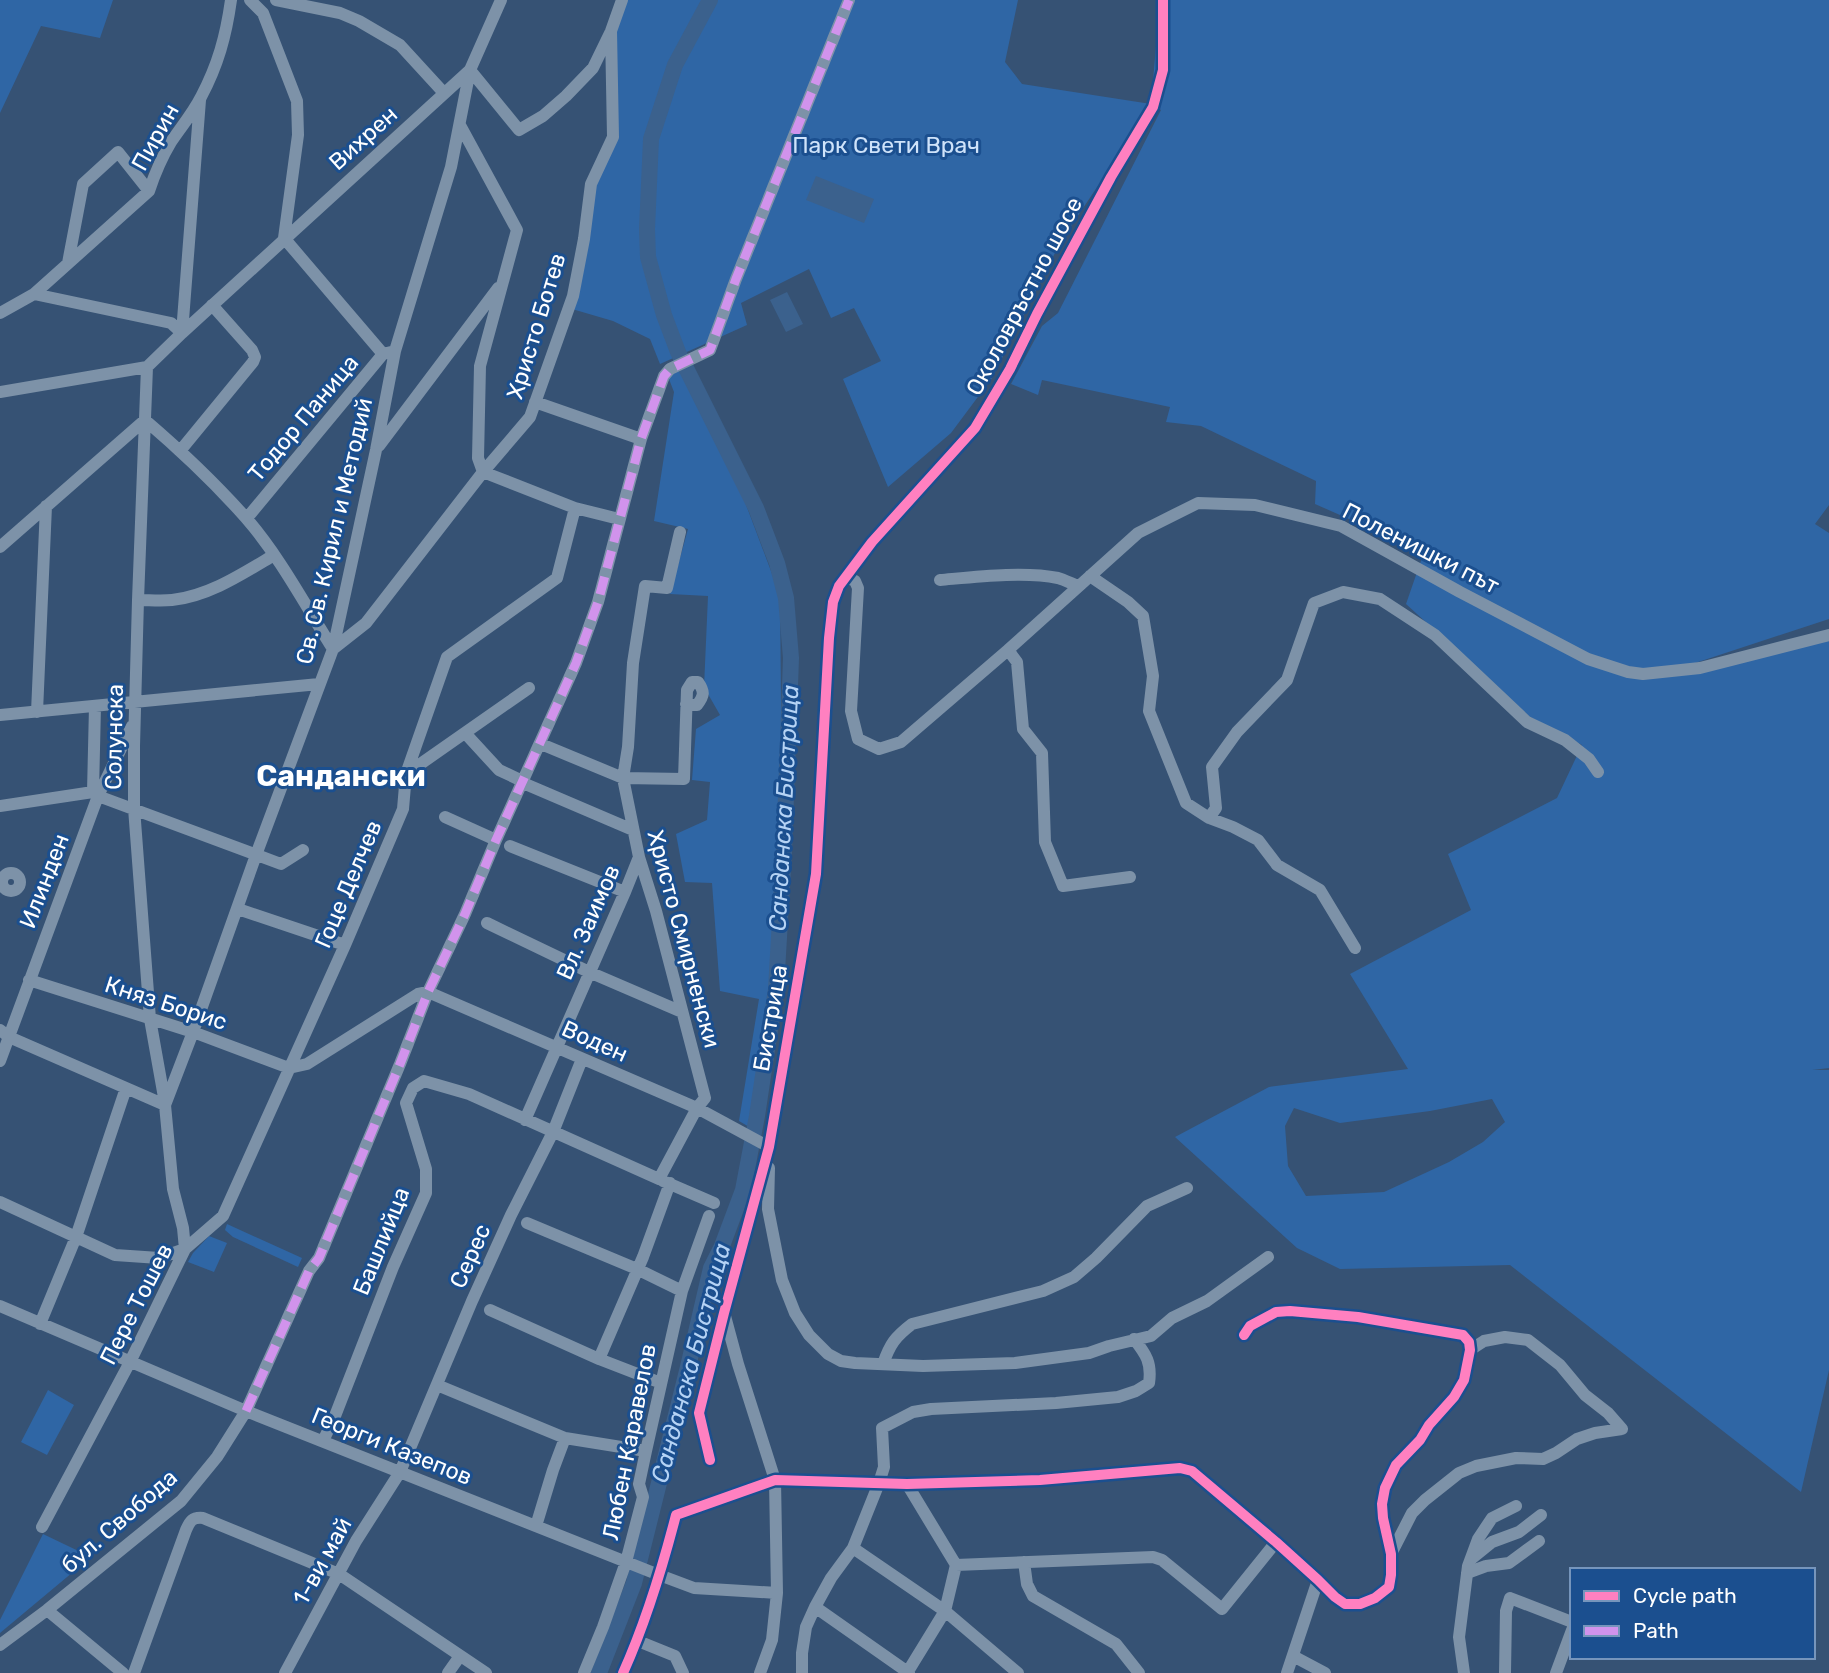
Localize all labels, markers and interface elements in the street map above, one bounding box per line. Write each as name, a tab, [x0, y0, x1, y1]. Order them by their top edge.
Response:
street label: Пирин	[125, 99, 185, 175]
street label: Вихрен	[323, 100, 403, 176]
park label: Парк Свети Врач	[792, 131, 980, 159]
street label: Околовръстно шосе	[960, 192, 1088, 400]
street label: Христо Ботев	[501, 250, 571, 402]
street label: Тодор Паница	[242, 349, 364, 487]
street label: Св. Св. Кирил и Методий	[290, 395, 378, 667]
street label: Поленишки път	[1338, 496, 1504, 600]
street label: Солунска	[99, 684, 129, 790]
water label: Санданска Бистрица	[764, 684, 804, 932]
district label: Сандански	[256, 758, 426, 794]
street label: Гоце Делчев	[309, 816, 387, 952]
street label: Христо Смирненски	[641, 827, 727, 1051]
street label: Илинден	[13, 830, 75, 932]
street label: Вл. Заимов	[550, 860, 626, 984]
street label: Бистрица	[747, 962, 793, 1074]
street label: Княз Борис	[101, 970, 231, 1036]
street label: Воден	[558, 1014, 632, 1068]
street label: Башлийца	[347, 1183, 415, 1299]
street label: Серес	[443, 1219, 497, 1293]
street label: Пере Тошев	[94, 1239, 178, 1369]
water label: Санданска Бистрица	[646, 1240, 736, 1486]
street label: Любен Каравелов	[596, 1341, 662, 1543]
street label: Георги Казепов	[308, 1401, 476, 1491]
street label: бул. Свобода	[55, 1463, 183, 1579]
street label: 1-ви май	[287, 1512, 357, 1610]
legend	[1570, 1568, 1815, 1659]
text: Cycle path	[1633, 1583, 1737, 1608]
text: Path	[1633, 1618, 1679, 1643]

